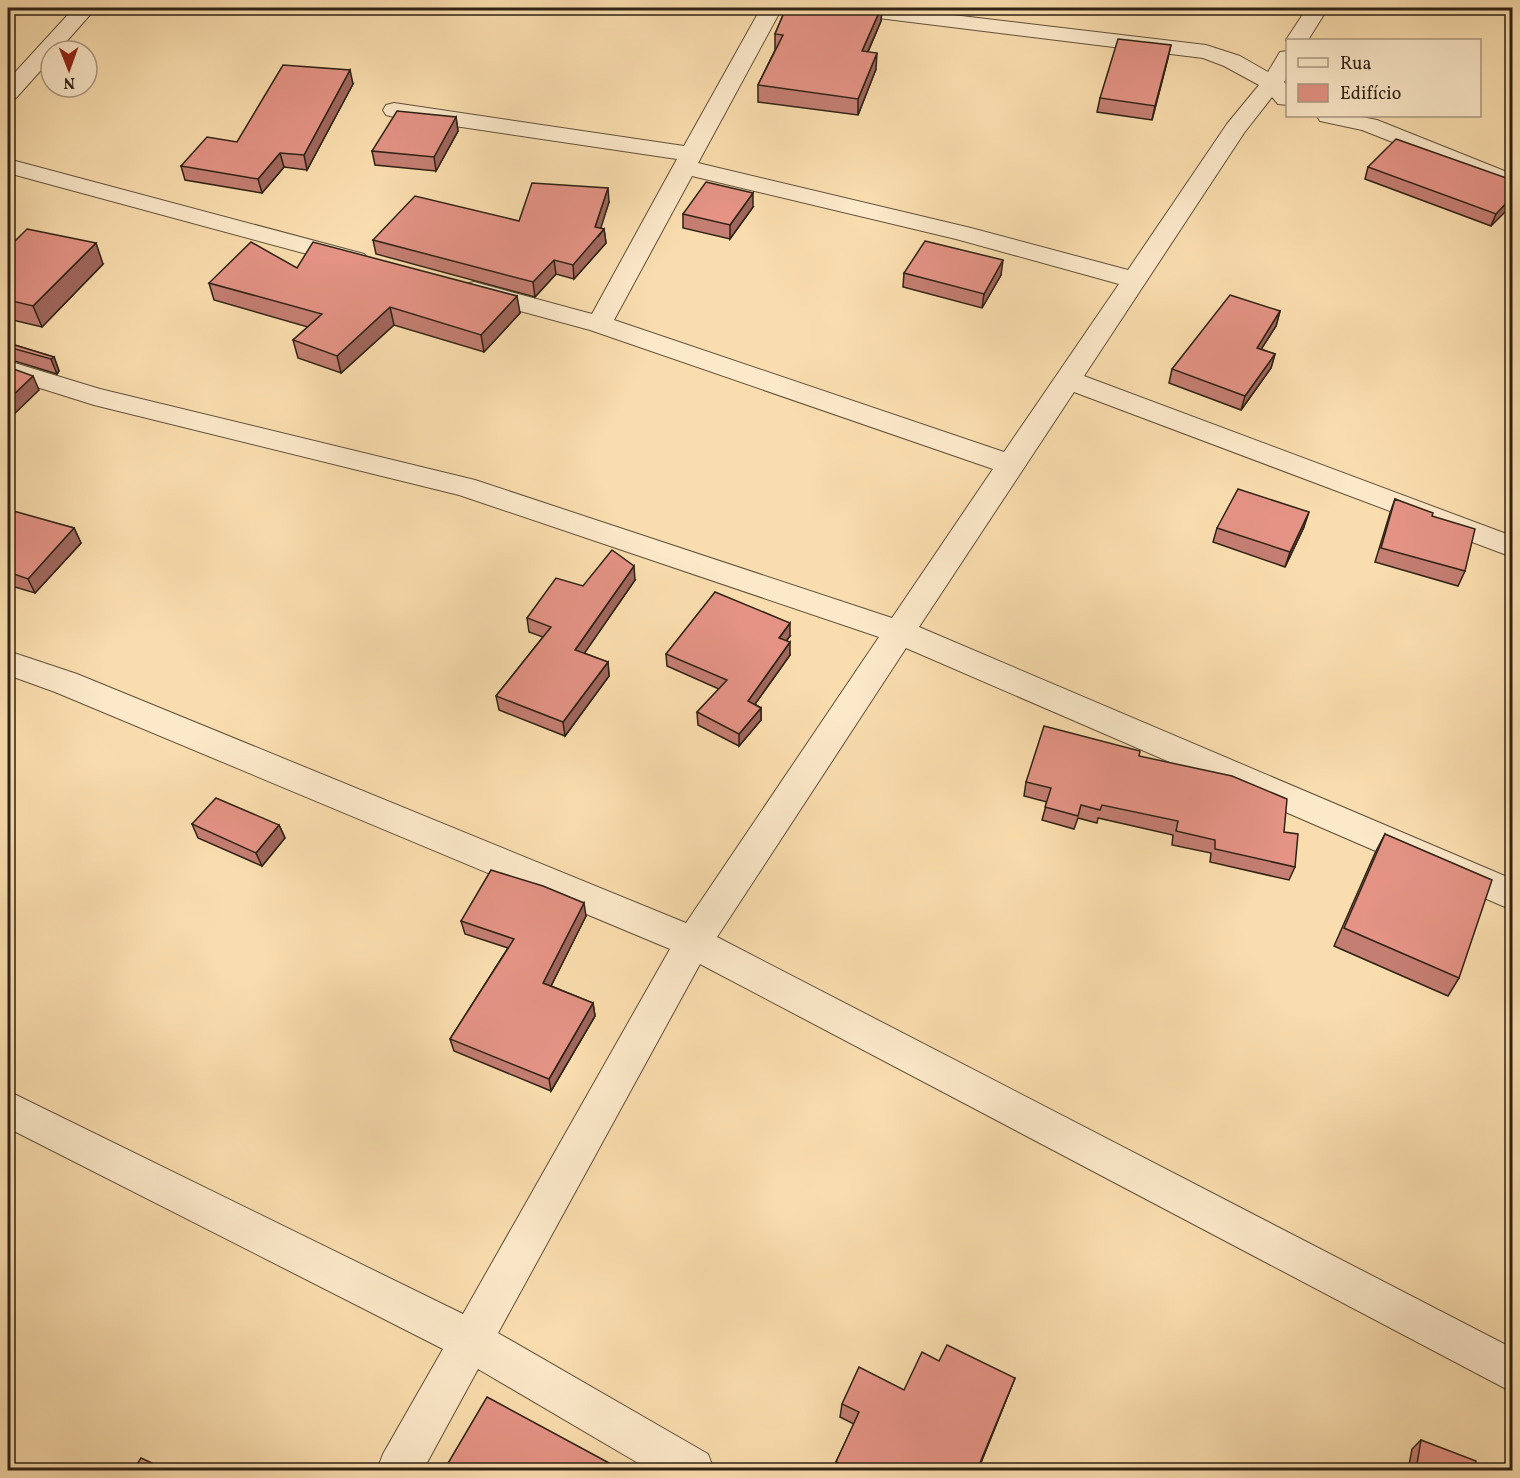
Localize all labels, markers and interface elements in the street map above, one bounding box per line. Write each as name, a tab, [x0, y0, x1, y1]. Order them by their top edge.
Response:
north arrow	[39, 39, 99, 99]
legend	[1286, 39, 1481, 117]
text: Rua	[1340, 52, 1371, 77]
text: N	[63, 71, 75, 93]
text: Edifício	[1340, 82, 1401, 107]

